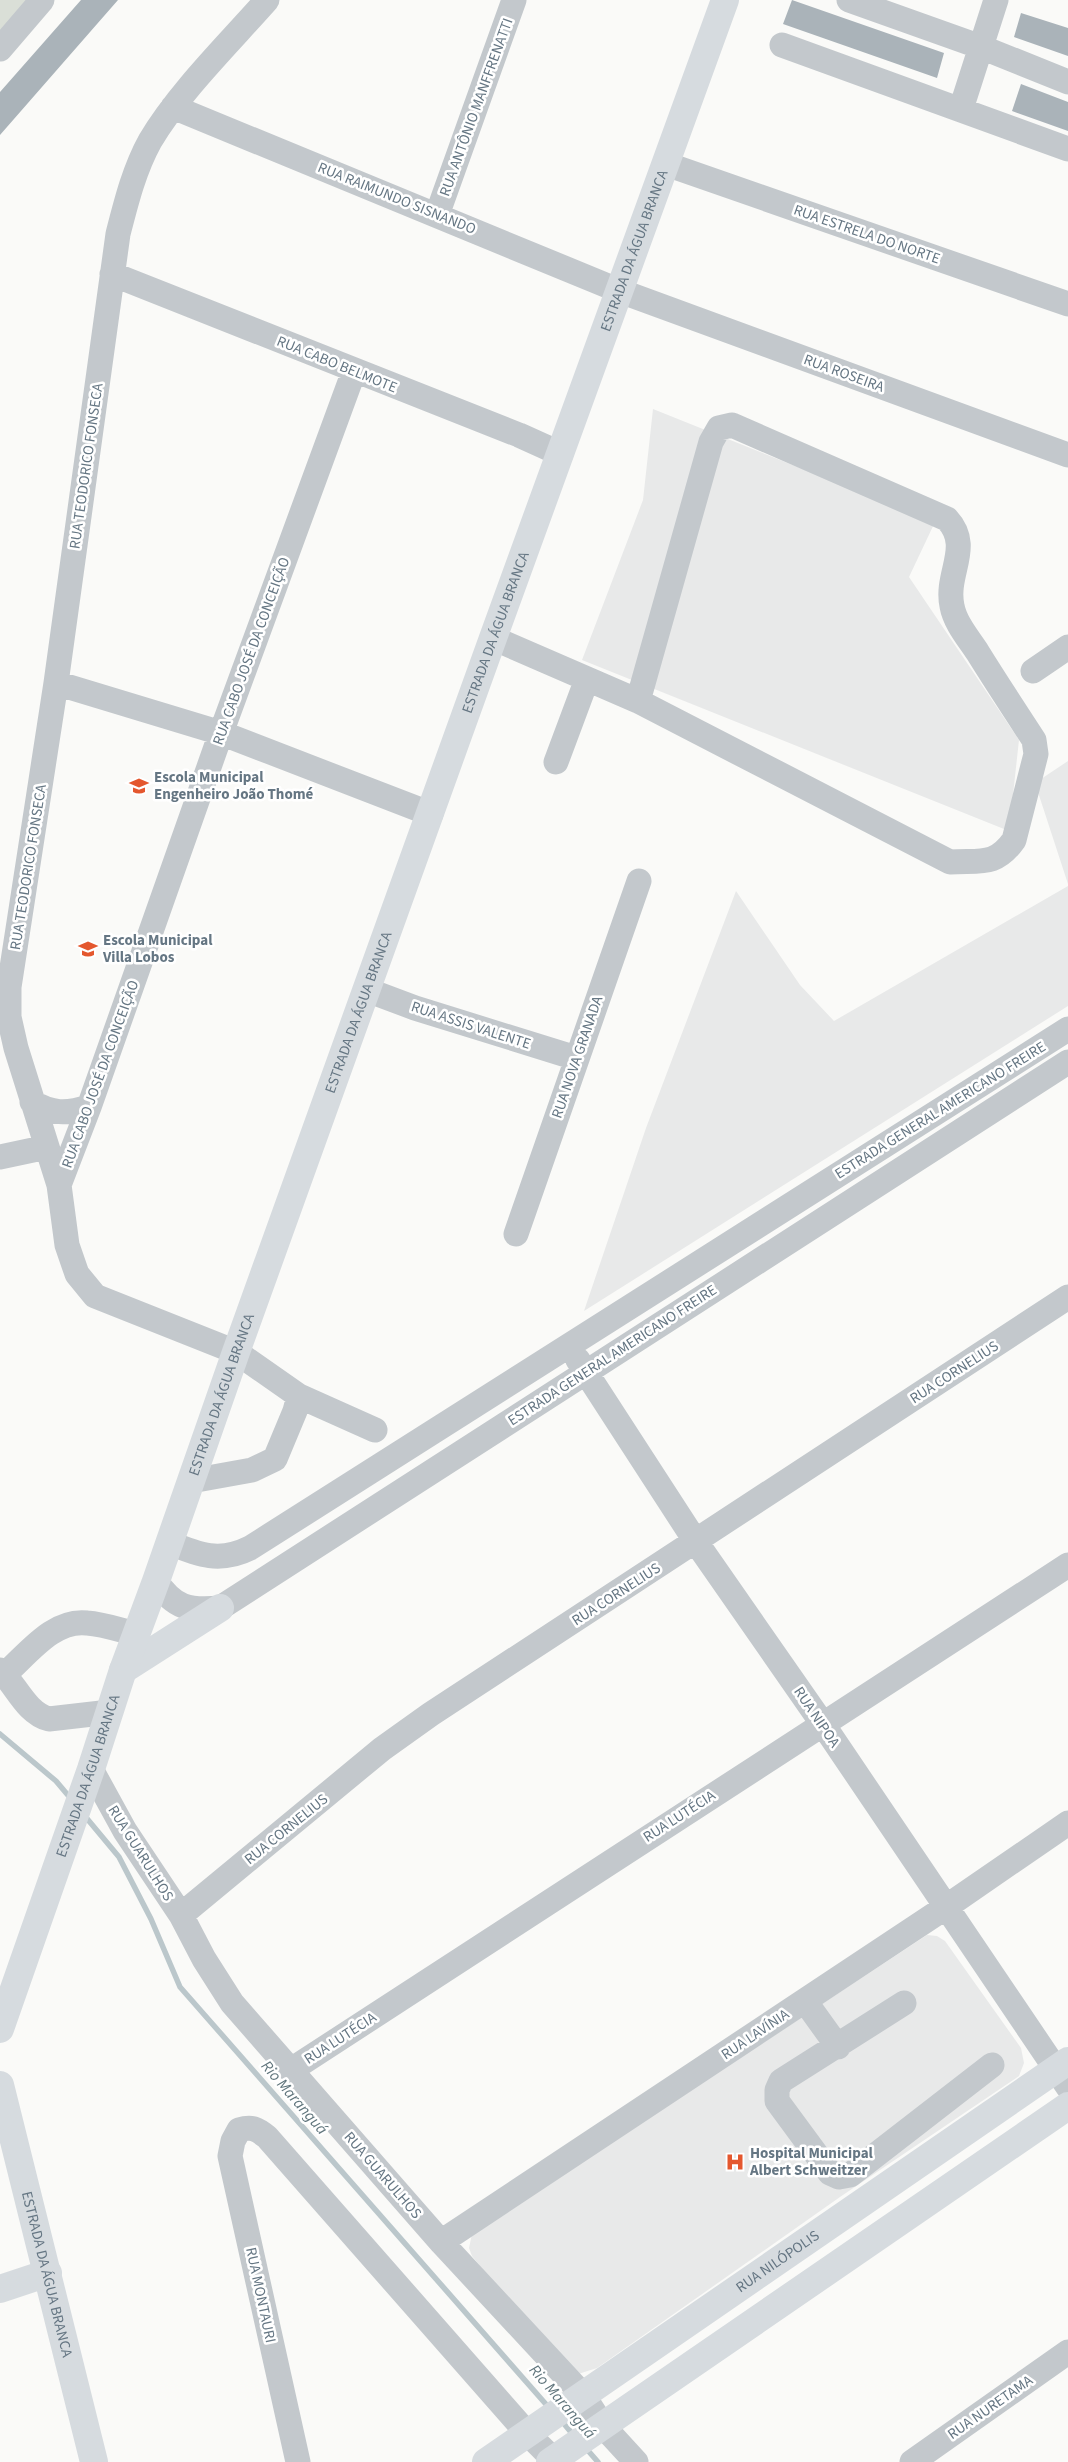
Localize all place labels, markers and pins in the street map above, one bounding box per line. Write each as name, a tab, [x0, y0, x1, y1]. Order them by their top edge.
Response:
place label: Escola Municipal Engenheiro João Thomé	[154, 767, 314, 805]
school or university icon: Escola Municipal Engenheiro João Thomé	[128, 775, 150, 797]
place label: Escola Municipal Villa Lobos	[102, 930, 213, 968]
school or university icon: Escola Municipal Villa Lobos	[77, 938, 99, 960]
place label: Hospital Municipal Albert Schweitzer	[749, 2143, 874, 2181]
hospital icon: Hospital Municipal Albert Schweitzer	[724, 2151, 746, 2173]

